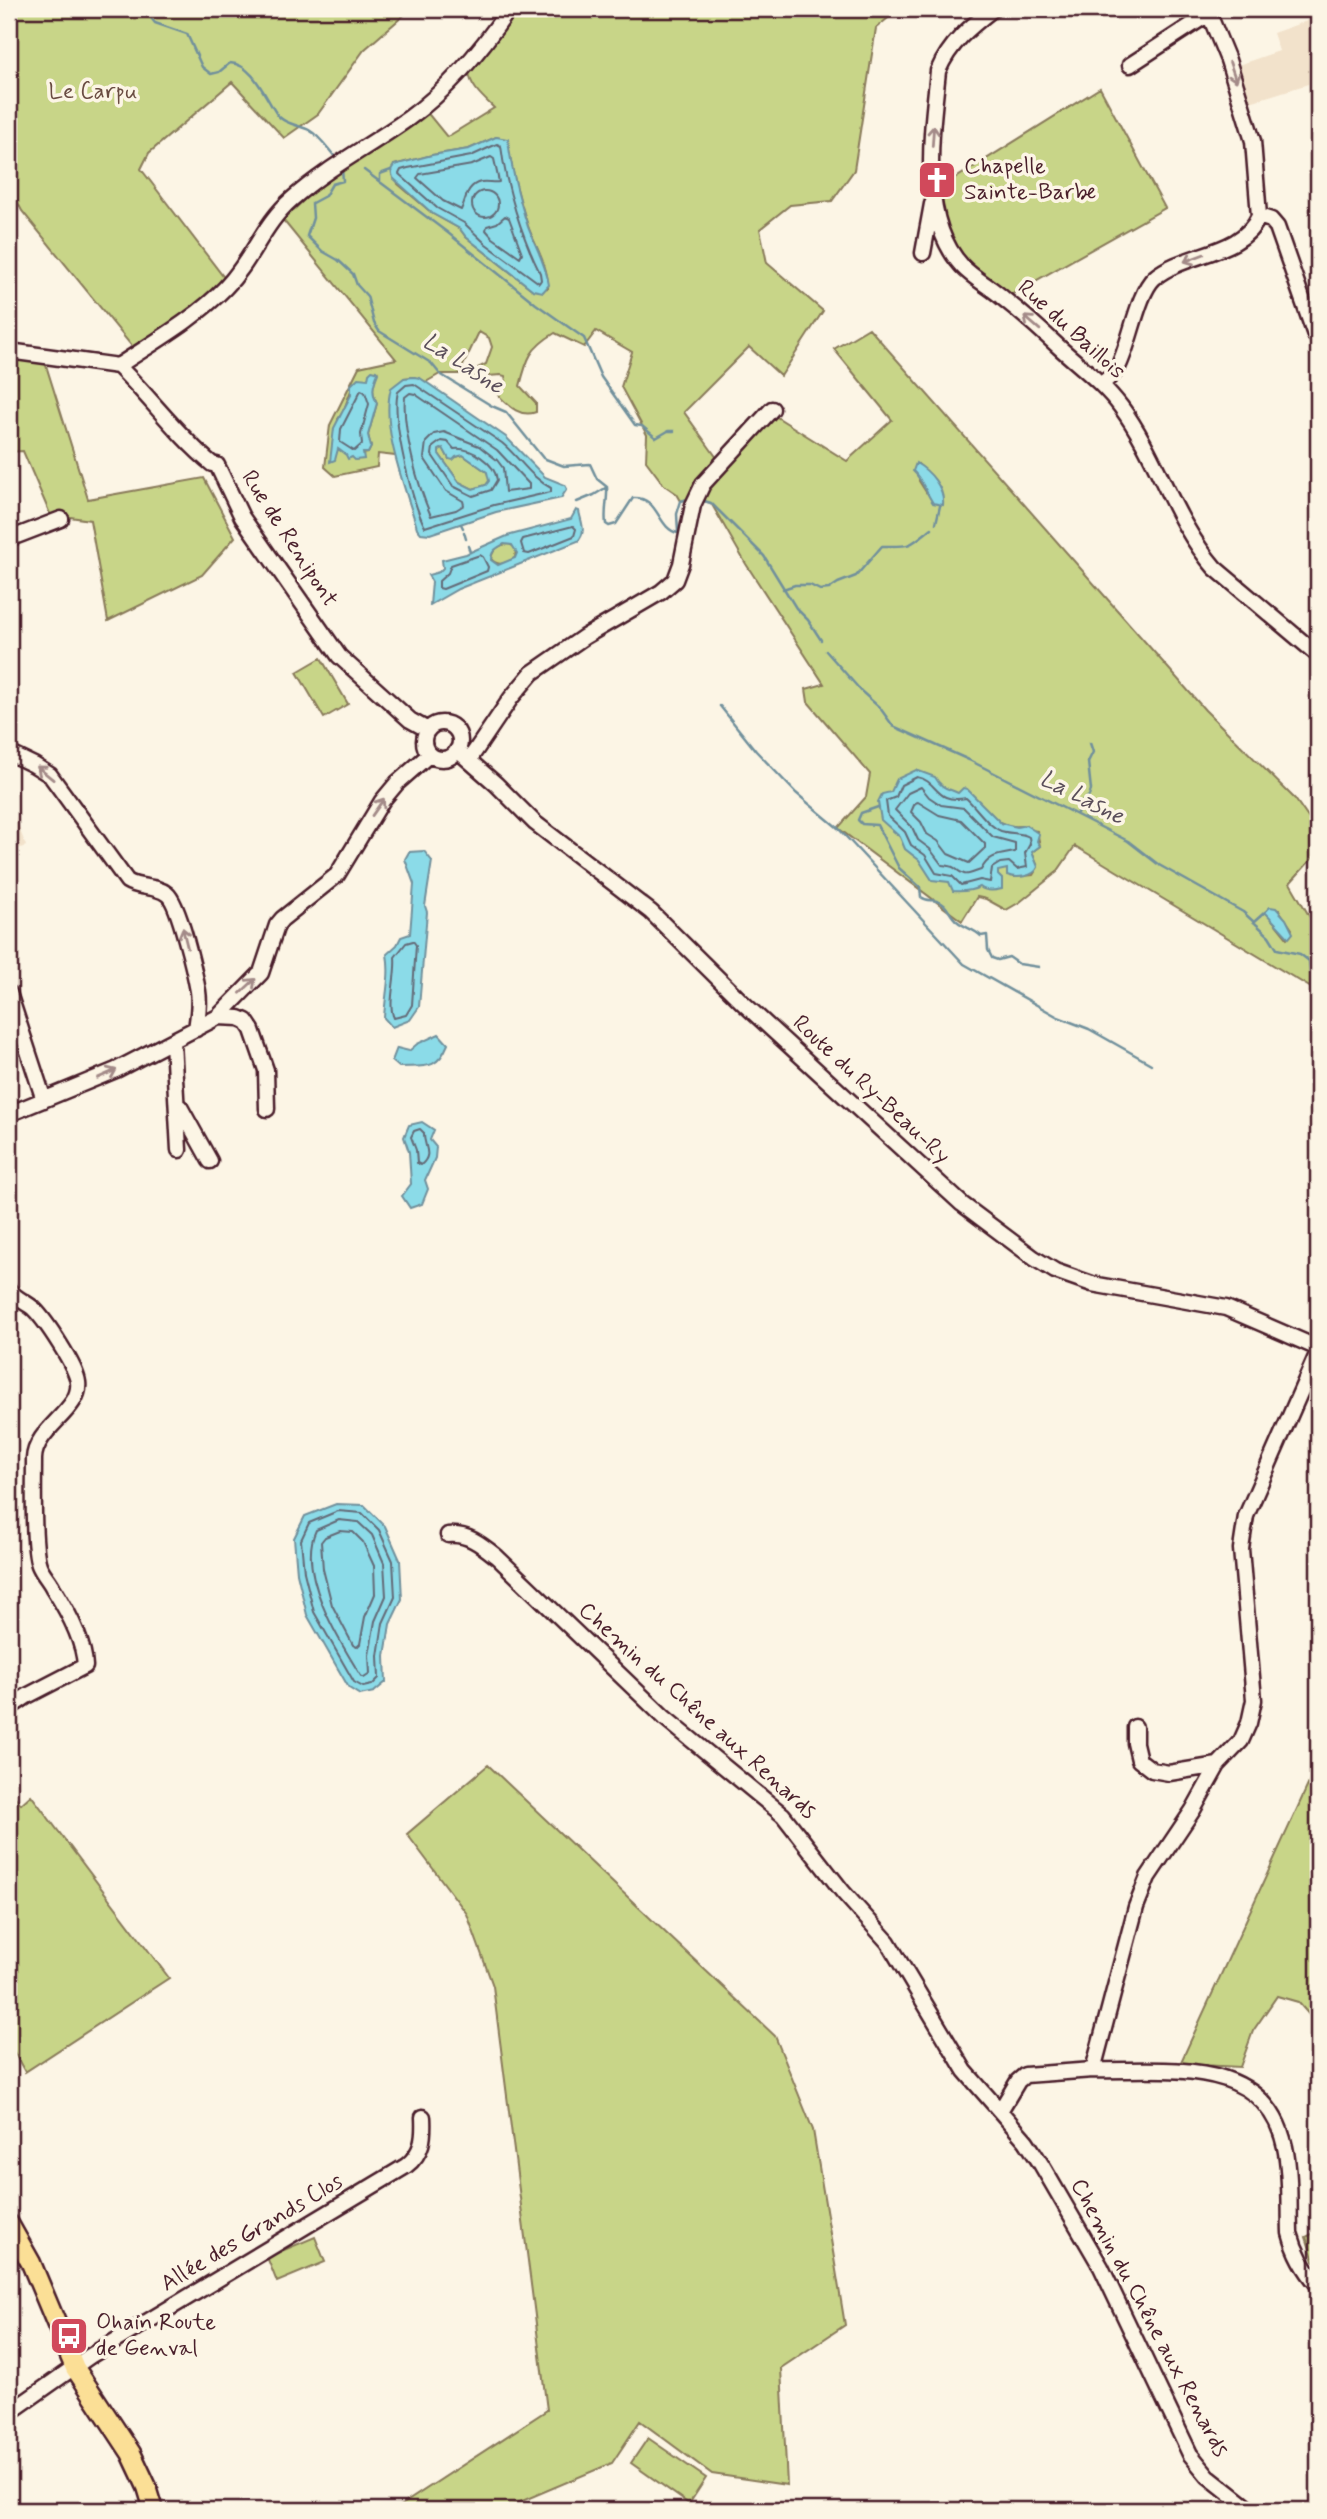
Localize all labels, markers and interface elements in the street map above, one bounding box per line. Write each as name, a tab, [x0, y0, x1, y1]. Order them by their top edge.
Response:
one-way arrow	[1228, 61, 1240, 83]
park label: Le Carpu	[48, 77, 138, 107]
one-way arrow	[927, 125, 940, 148]
place label: Chapelle Sainte-Barbe	[964, 152, 1096, 208]
church icon: Chapelle Sainte-Barbe	[916, 159, 958, 201]
one-way arrow	[1184, 253, 1205, 266]
street label: Rue du Baillois	[1011, 273, 1131, 387]
one-way arrow	[1023, 315, 1041, 331]
water label: La Lasne	[416, 326, 510, 402]
street label: Rue de Renipont	[234, 465, 344, 613]
water label: La Lasne	[1034, 763, 1130, 833]
one-way arrow	[36, 765, 54, 781]
one-way arrow	[371, 798, 385, 817]
one-way arrow	[178, 927, 191, 950]
one-way arrow	[239, 978, 257, 994]
street label: Route du Ry-Beau-Ry	[786, 1009, 956, 1171]
one-way arrow	[96, 1067, 117, 1080]
street label: Chemin du Chêne aux Renards	[571, 1596, 823, 1826]
street label: Allée des Grands Clos	[156, 2167, 348, 2299]
street label: Chemin du Chêne aux Renards	[1063, 2174, 1235, 2462]
place label: Ohain Route de Genval	[96, 2308, 216, 2364]
bus stop icon: Ohain Route de Genval	[48, 2315, 90, 2357]

